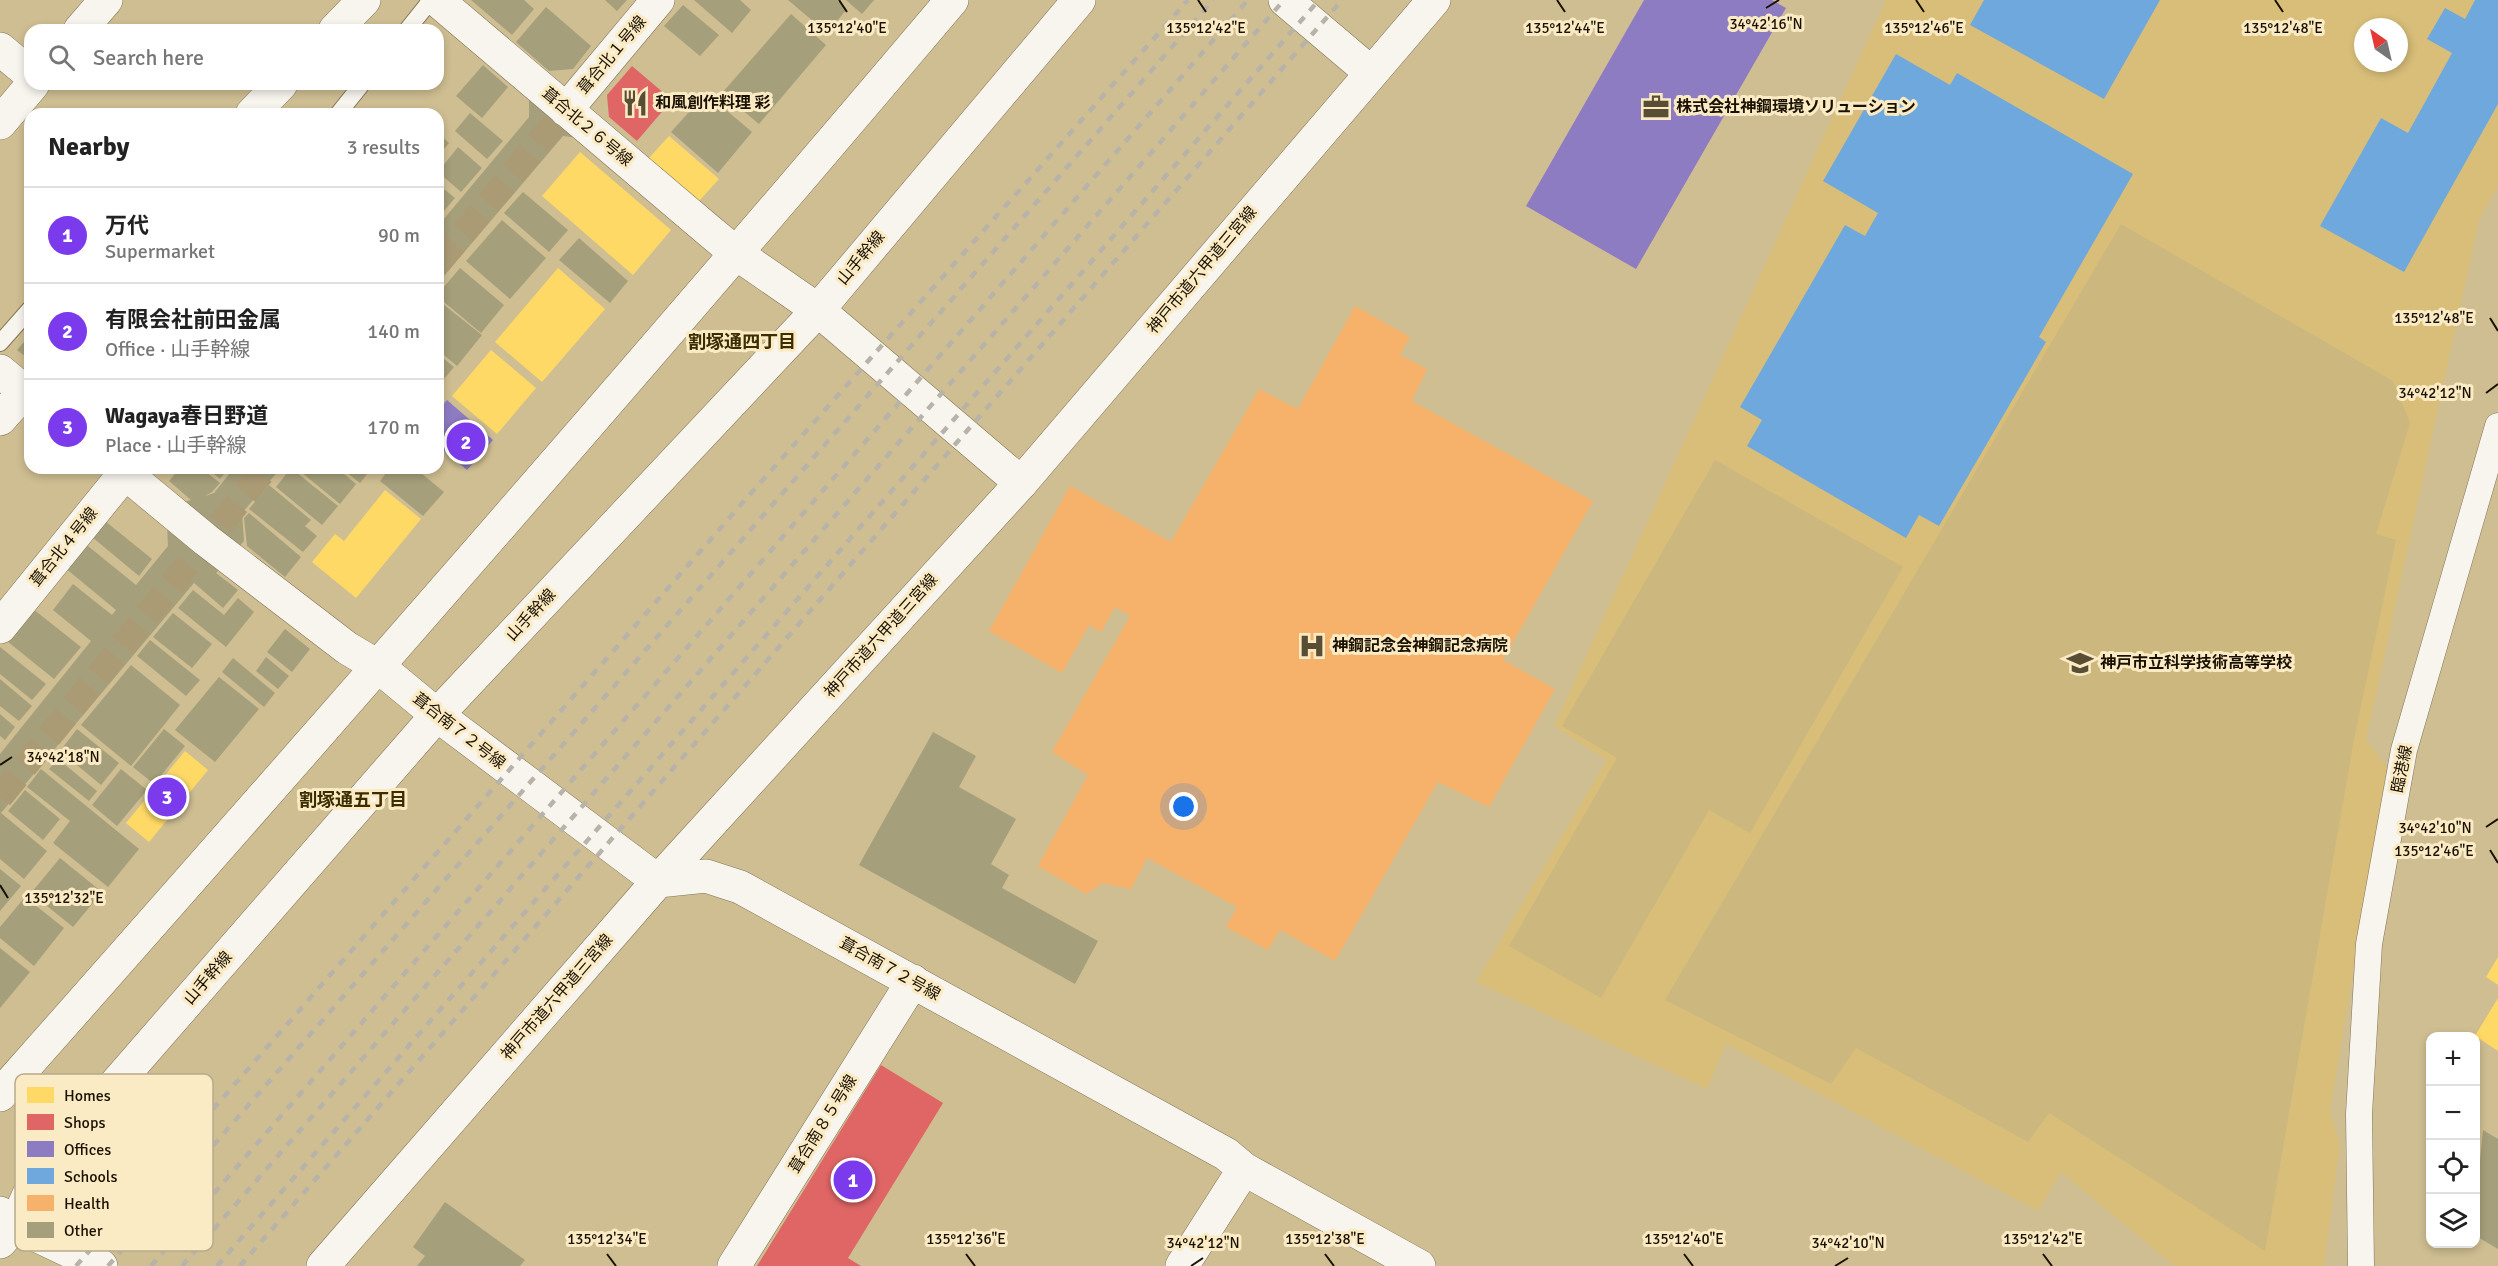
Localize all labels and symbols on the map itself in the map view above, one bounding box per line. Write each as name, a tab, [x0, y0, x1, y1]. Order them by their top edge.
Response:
street label: 葺合北１号線	[573, 12, 651, 98]
text: 34°42'16"N	[1729, 15, 1803, 33]
north arrow	[2354, 18, 2408, 72]
text: 135°12'40"E	[807, 19, 887, 37]
text: 135°12'42"E	[1166, 19, 1246, 37]
text: 135°12'44"E	[1525, 19, 1605, 37]
text: 135°12'46"E	[1884, 19, 1964, 37]
text: 135°12'48"E	[2243, 19, 2323, 37]
street label: 葺合北２６号線	[538, 83, 636, 171]
restaurant icon: 和風創作料理 彩	[620, 88, 650, 118]
office icon: 株式会社神鋼環境ソリューション	[1641, 92, 1671, 122]
place label: 和風創作料理 彩	[655, 93, 771, 113]
place label: 株式会社神鋼環境ソリューション	[1676, 97, 1916, 117]
street label: 神戸市道六甲道三宮線	[1143, 202, 1261, 338]
street label: 山手幹線	[833, 227, 889, 289]
text: 135°12'48"E	[2394, 309, 2474, 327]
district label: 割塚通四丁目	[688, 331, 796, 353]
text: 34°42'12"N	[2398, 384, 2472, 402]
pin: 2	[446, 420, 486, 464]
street label: 葺合北４号線	[26, 503, 102, 591]
street label: 神戸市道六甲道三宮線	[820, 570, 942, 702]
street label: 山手幹線	[502, 585, 560, 645]
hospital icon: 神鋼記念会神鋼記念病院	[1297, 631, 1327, 661]
place label: 神鋼記念会神鋼記念病院	[1332, 636, 1508, 656]
school or university icon: 神戸市立科学技術高等学校	[2065, 648, 2095, 678]
place label: 神戸市立科学技術高等学校	[2100, 653, 2292, 673]
street label: 葺合南７２号線	[409, 689, 509, 773]
street label: 臨港線	[2388, 744, 2416, 794]
text: 34°42'18"N	[26, 748, 100, 766]
pin: 3	[148, 774, 186, 820]
district label: 割塚通五丁目	[299, 789, 407, 811]
your location	[1169, 792, 1198, 821]
text: 34°42'10"N	[2398, 819, 2472, 837]
text: 135°12'46"E	[2394, 842, 2474, 860]
text: 135°12'32"E	[24, 889, 104, 907]
street label: 神戸市道六甲道三宮線	[497, 930, 617, 1064]
street label: 葺合南７２号線	[836, 933, 944, 1005]
street label: 山手幹線	[179, 947, 237, 1009]
street label: 葺合南８５号線	[785, 1071, 861, 1177]
legend	[15, 1074, 213, 1251]
text: Homes	[64, 1086, 111, 1106]
text: Shops	[64, 1113, 105, 1133]
text: Offices	[64, 1140, 111, 1160]
pin: 1	[834, 1158, 872, 1202]
text: Schools	[64, 1167, 117, 1187]
text: Health	[64, 1194, 110, 1214]
text: Other	[64, 1221, 103, 1241]
text: 135°12'34"E	[567, 1230, 647, 1248]
text: 135°12'36"E	[926, 1230, 1006, 1248]
text: 135°12'38"E	[1285, 1230, 1365, 1248]
text: 135°12'40"E	[1644, 1230, 1724, 1248]
text: 135°12'42"E	[2003, 1230, 2083, 1248]
text: 34°42'12"N	[1166, 1234, 1240, 1252]
text: 34°42'10"N	[1811, 1234, 1885, 1252]

